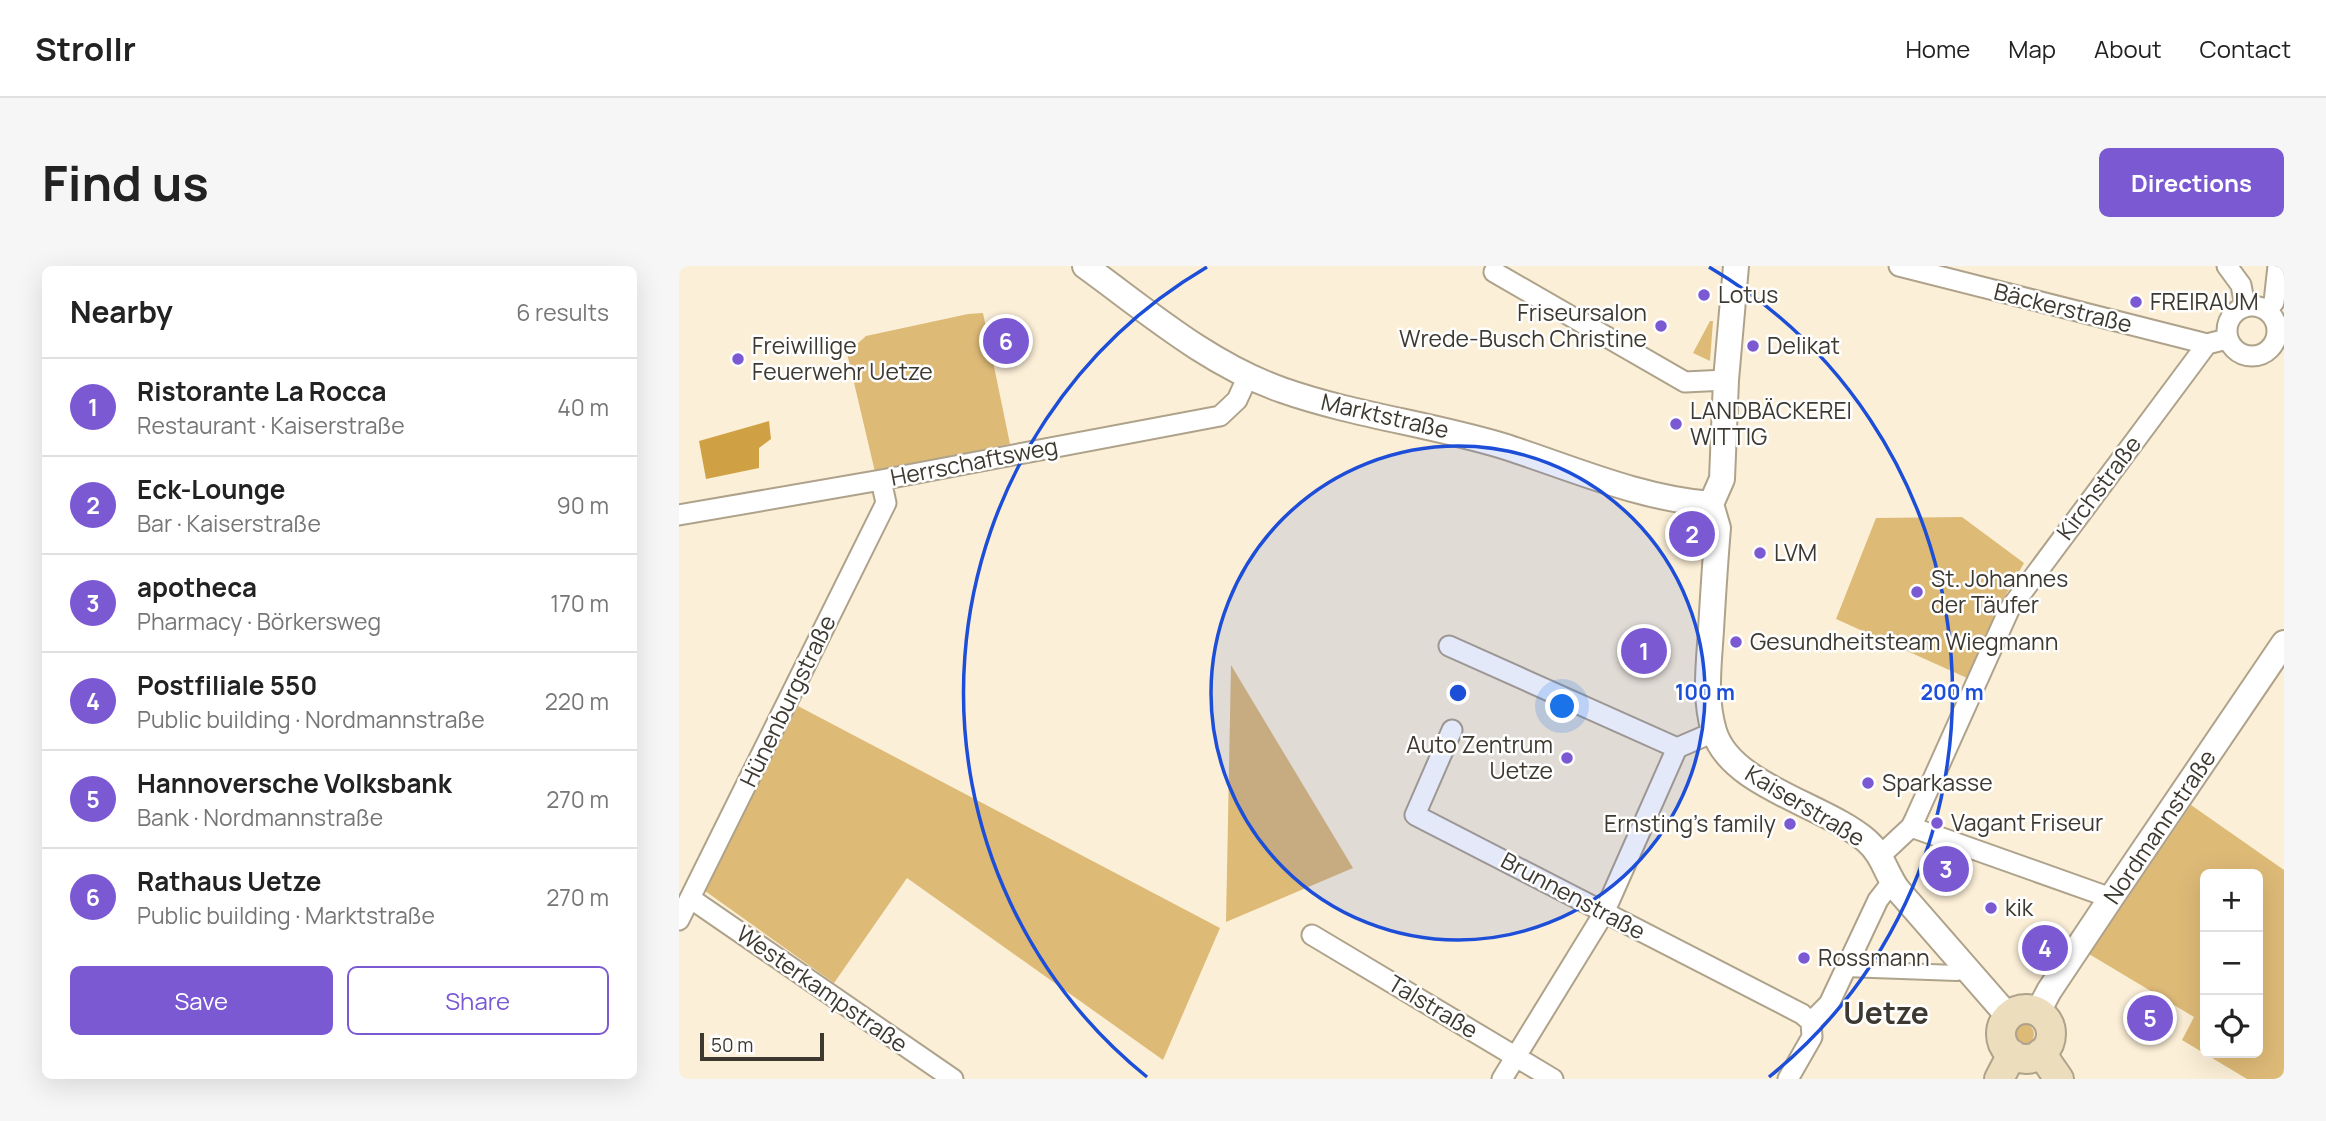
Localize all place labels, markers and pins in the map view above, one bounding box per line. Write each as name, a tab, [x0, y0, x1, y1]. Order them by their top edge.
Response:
place label: Lotus	[1718, 278, 1778, 310]
place label: FREIRAUM	[2150, 285, 2259, 317]
marker: Lotus	[1696, 287, 1712, 303]
marker: FREIRAUM	[2128, 294, 2144, 310]
place label: Friseursalon Wrede-Busch Christine	[1399, 296, 1647, 354]
pin: 6	[983, 315, 1029, 367]
marker: Friseursalon Wrede-Busch Christine	[1653, 318, 1669, 334]
place label: Freiwillige Feuerwehr Uetze	[752, 329, 933, 387]
place label: Delikat	[1767, 329, 1840, 361]
marker: Delikat	[1745, 338, 1761, 354]
marker: Freiwillige Feuerwehr Uetze	[730, 351, 746, 367]
place label: LANDBÄCKEREI WITTIG	[1690, 394, 1852, 452]
marker: LANDBÄCKEREI WITTIG	[1668, 416, 1684, 432]
pin: 2	[1669, 508, 1715, 560]
place label: LVM	[1774, 536, 1817, 568]
marker: LVM	[1752, 545, 1768, 561]
place label: St. Johannes der Täufer	[1931, 562, 2068, 620]
marker: St. Johannes der Täufer	[1909, 584, 1925, 600]
pin: 1	[1621, 625, 1667, 677]
place label: Gesundheitsteam Wiegmann	[1750, 625, 2058, 657]
marker: Gesundheitsteam Wiegmann	[1728, 634, 1744, 650]
centre of rings	[1446, 681, 1470, 705]
place label: Auto Zentrum Uetze	[1406, 728, 1553, 786]
marker: Auto Zentrum Uetze	[1559, 750, 1575, 766]
place label: Sparkasse	[1882, 766, 1993, 798]
marker: Sparkasse	[1860, 775, 1876, 791]
place label: Vagant Friseur	[1951, 806, 2103, 838]
place label: Ernsting's family	[1604, 807, 1776, 839]
marker: Vagant Friseur	[1929, 815, 1945, 831]
marker: Ernsting's family	[1782, 816, 1798, 832]
pin: 3	[1923, 843, 1969, 895]
place label: kik	[2005, 891, 2034, 923]
marker: kik	[1983, 900, 1999, 916]
pin: 4	[2022, 922, 2068, 974]
place label: Rossmann	[1818, 941, 1930, 973]
marker: Rossmann	[1796, 950, 1812, 966]
pin: 5	[2127, 992, 2173, 1044]

